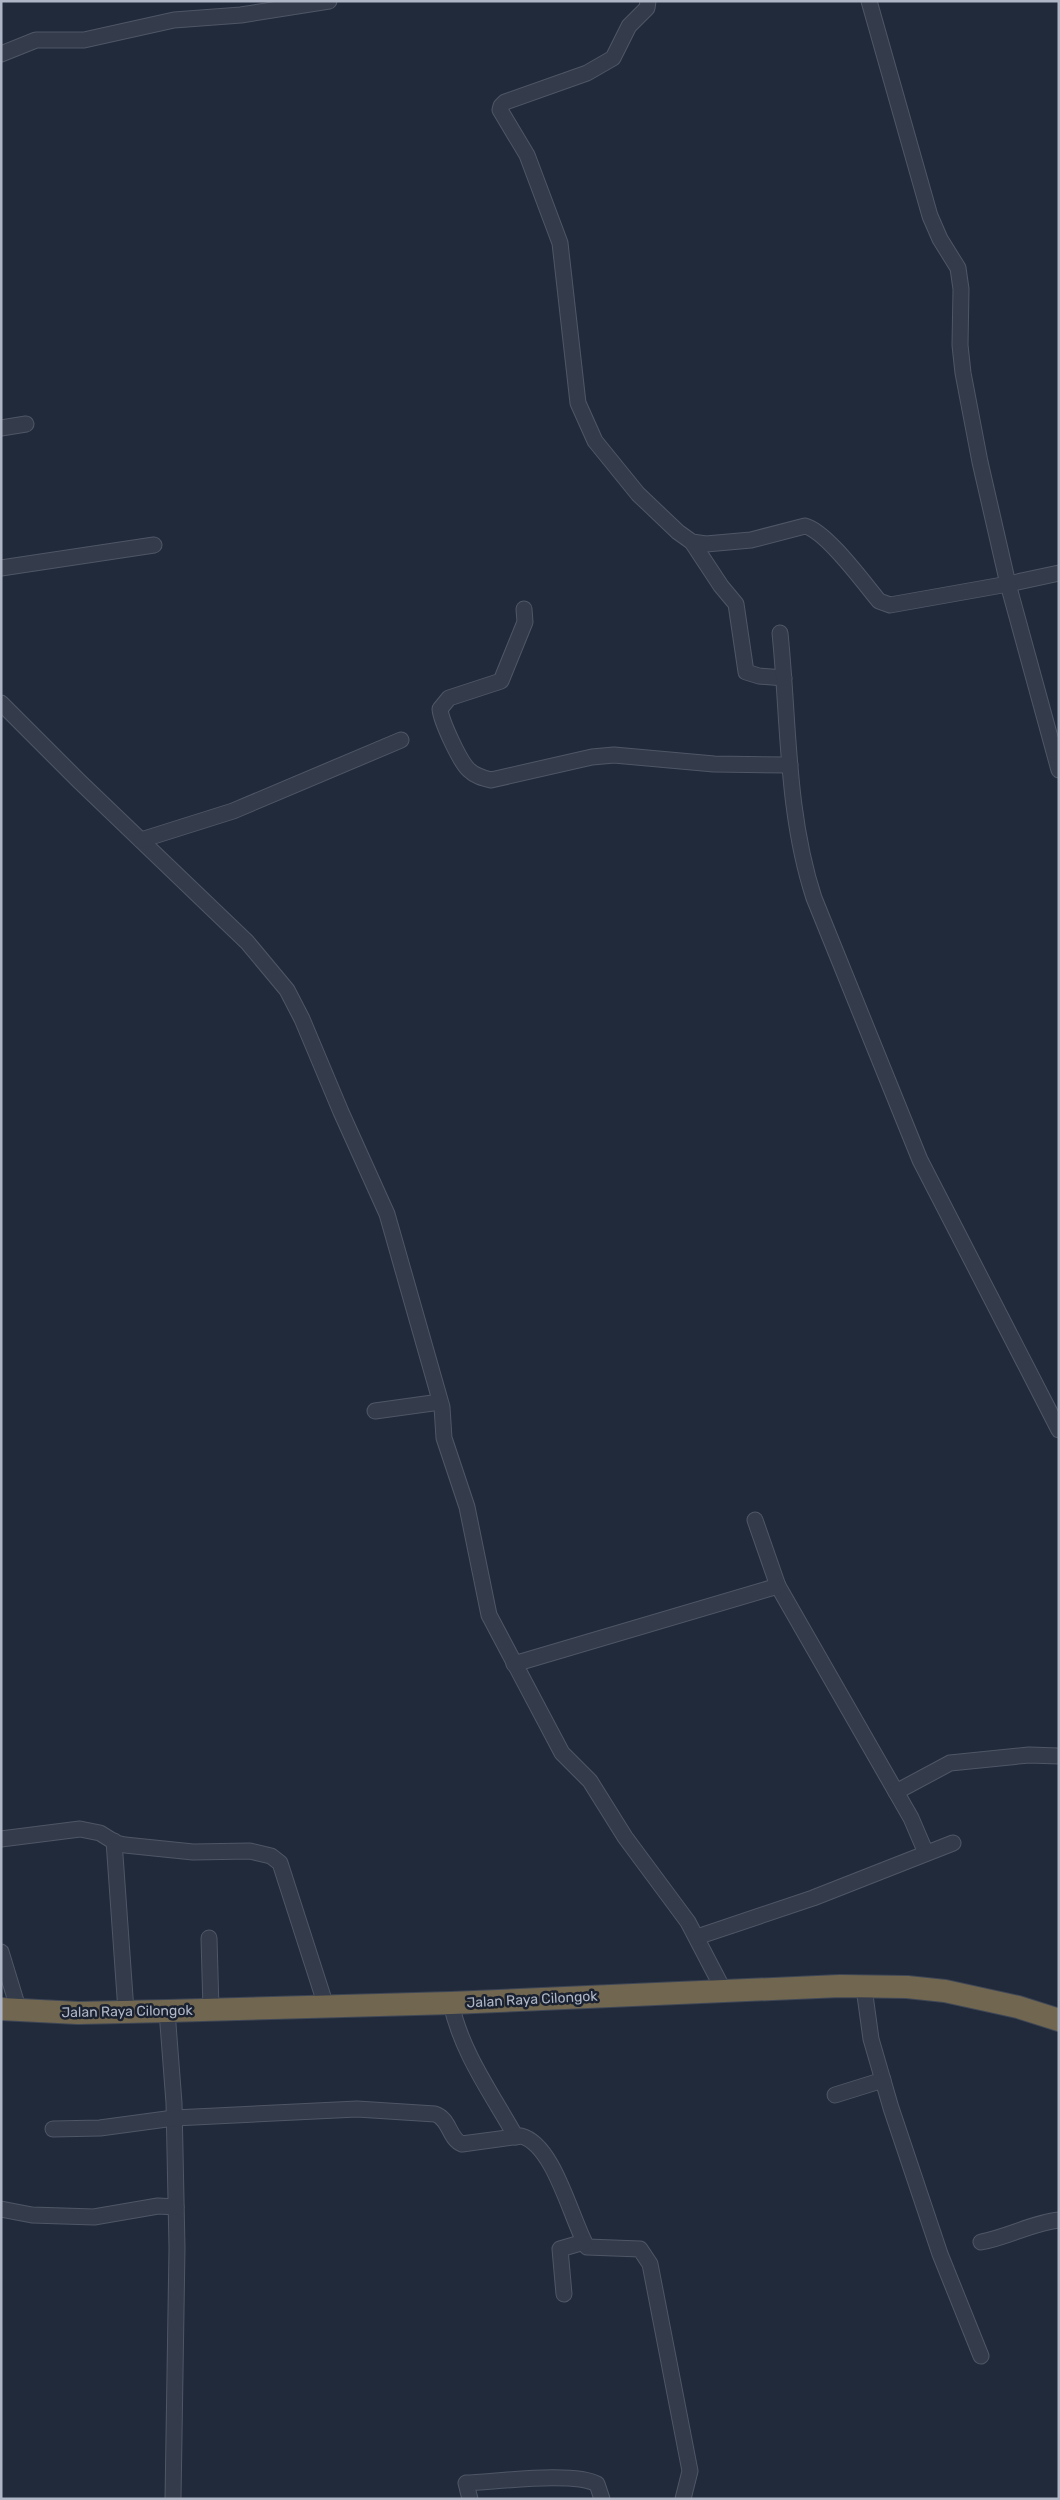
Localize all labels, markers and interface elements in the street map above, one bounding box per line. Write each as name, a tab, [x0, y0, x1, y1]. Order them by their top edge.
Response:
street label: Jalan Raya Cilongok	[466, 1988, 599, 2011]
street label: Jalan Raya Cilongok	[61, 2002, 194, 2021]

